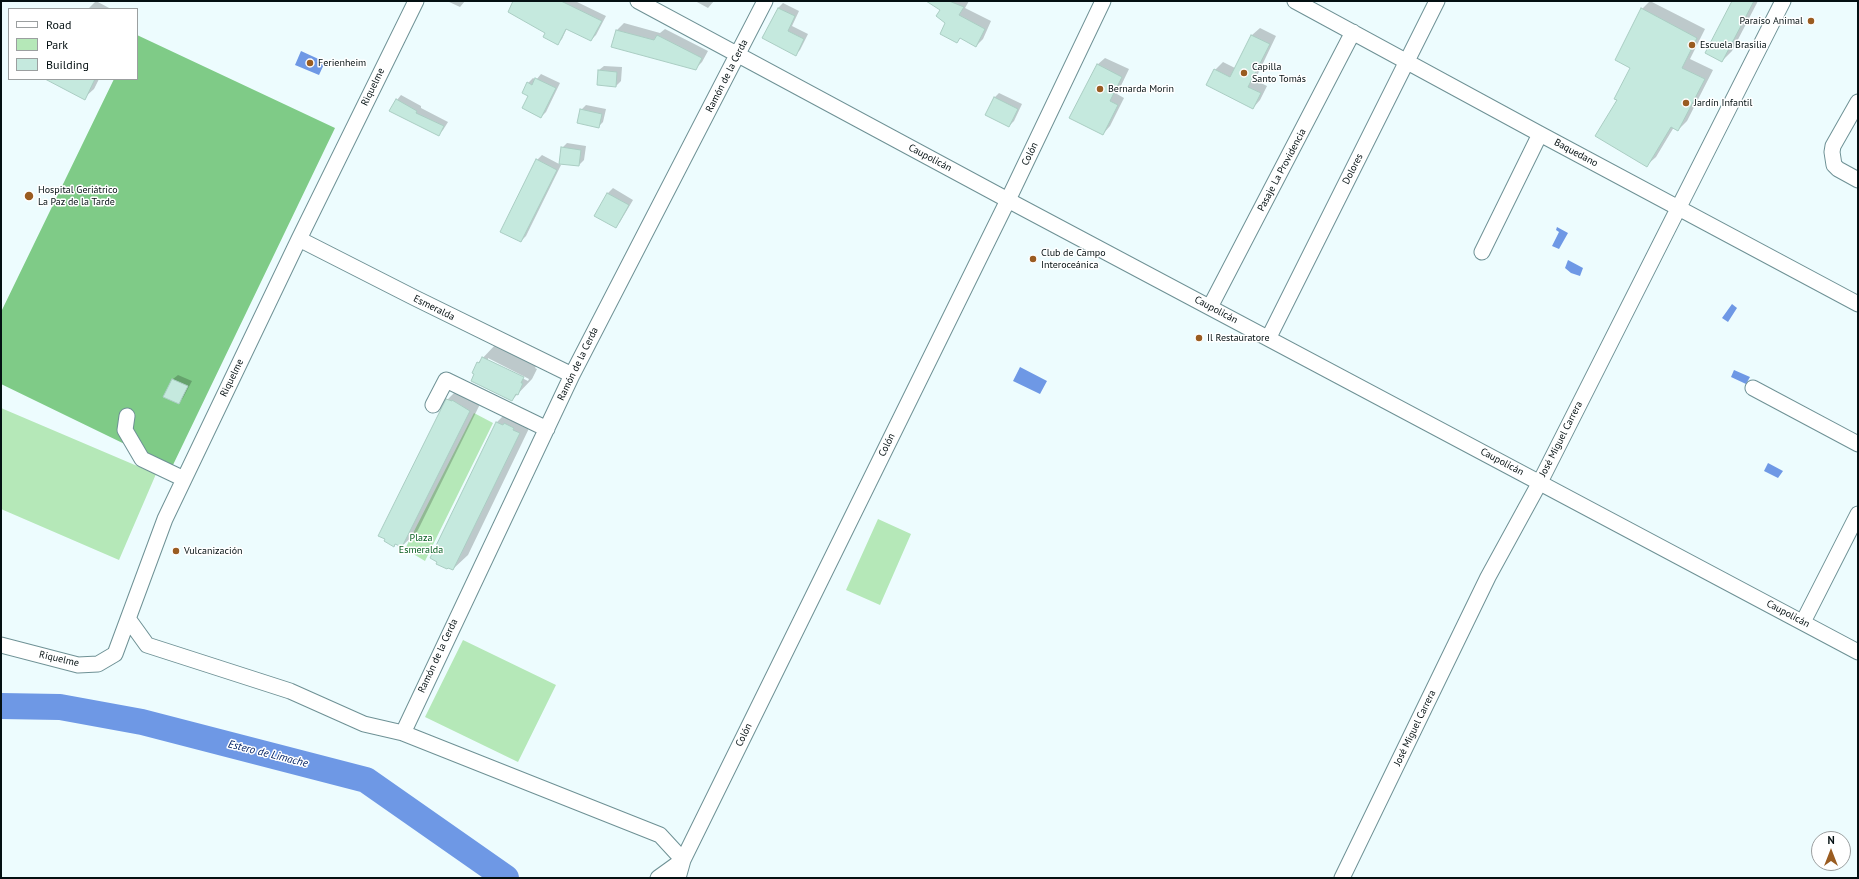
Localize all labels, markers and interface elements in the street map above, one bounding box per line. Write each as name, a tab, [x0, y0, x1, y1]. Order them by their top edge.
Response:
legend	[8, 8, 138, 80]
place label: Paraíso Animal	[1740, 15, 1803, 27]
marker: Paraíso Animal	[1806, 16, 1816, 26]
text: Road	[46, 17, 71, 32]
text: Park	[46, 37, 68, 52]
street label: Ramón de la Cerda	[703, 38, 751, 114]
place label: Escuela Brasilia	[1700, 39, 1767, 51]
marker: Escuela Brasilia	[1687, 40, 1697, 50]
text: Building	[46, 57, 89, 72]
place label: Ferienheim	[318, 57, 366, 69]
marker: Ferienheim	[305, 58, 315, 68]
place label: Capilla Santo Tomás	[1252, 61, 1306, 84]
street label: Riquelme	[359, 66, 387, 108]
marker: Capilla Santo Tomás	[1239, 68, 1249, 78]
place label: Bernarda Morin	[1108, 83, 1174, 95]
marker: Bernarda Morin	[1095, 84, 1105, 94]
place label: Jardín Infantil	[1694, 97, 1752, 109]
marker: Jardín Infantil	[1681, 98, 1691, 108]
street label: Pasaje La Providencia	[1255, 127, 1309, 213]
street label: Baquedano	[1552, 136, 1600, 170]
street label: Colón	[1019, 140, 1041, 168]
street label: Caupolicán	[906, 142, 954, 174]
street label: Dolores	[1340, 152, 1366, 186]
place label: Hospital Geriátrico La Paz de la Tarde	[38, 184, 118, 208]
marker: Hospital Geriátrico La Paz de la Tarde	[23, 190, 35, 202]
place label: Club de Campo Interoceánica	[1041, 247, 1106, 270]
marker: Club de Campo Interoceánica	[1028, 254, 1038, 264]
street label: Esmeralda	[411, 293, 457, 323]
street label: Caupolicán	[1192, 294, 1240, 326]
street label: Ramón de la Cerda	[555, 325, 601, 403]
place label: Il Restauratore	[1207, 332, 1269, 344]
marker: Il Restauratore	[1194, 333, 1204, 343]
street label: Riquelme	[218, 357, 246, 399]
street label: José Miguel Carrera	[1537, 399, 1585, 479]
street label: Colón	[876, 431, 898, 459]
street label: Caupolicán	[1478, 446, 1526, 478]
park label: Plaza Esmeralda	[399, 532, 443, 556]
place label: Vulcanización	[184, 545, 243, 557]
marker: Vulcanización	[171, 546, 181, 556]
street label: Caupolicán	[1764, 598, 1812, 630]
street label: Ramón de la Cerda	[416, 617, 460, 695]
street label: Riquelme	[38, 649, 80, 669]
street label: José Miguel Carrera	[1391, 688, 1439, 768]
street label: Colón	[733, 721, 755, 749]
water label: Estero de Limache	[227, 738, 309, 770]
north arrow	[1811, 831, 1851, 871]
text: N	[1827, 833, 1835, 847]

